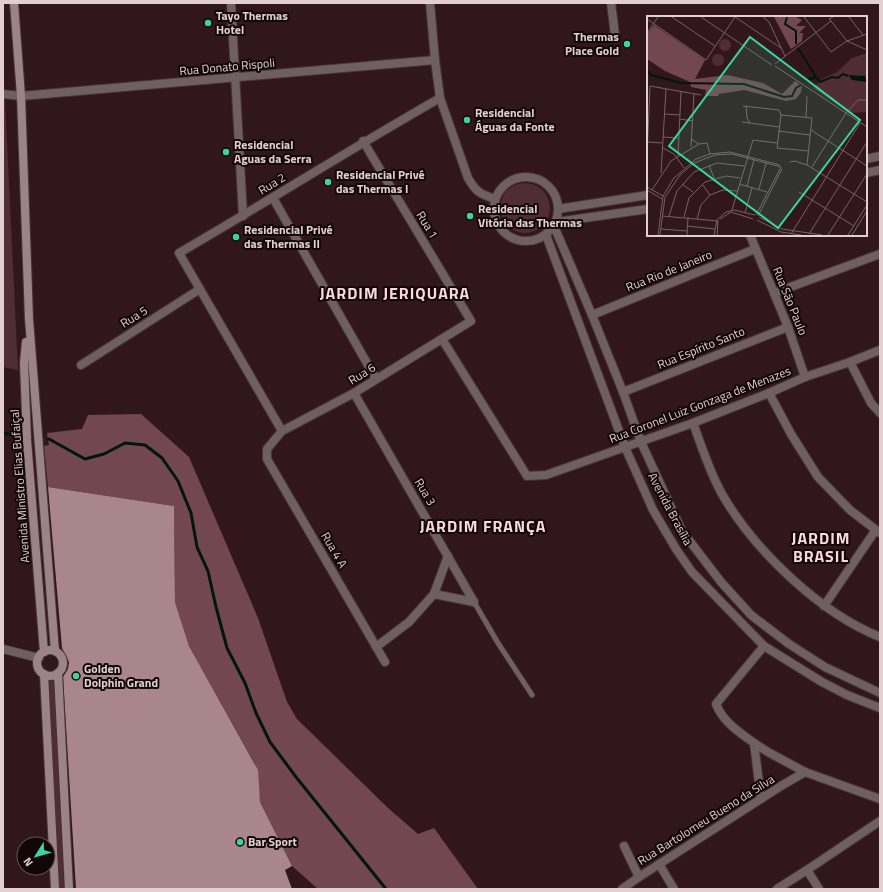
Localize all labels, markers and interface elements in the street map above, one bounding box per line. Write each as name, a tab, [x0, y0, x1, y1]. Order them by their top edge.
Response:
place label: Tayo Thermas Hotel	[216, 6, 288, 39]
inset map	[647, 16, 867, 236]
marker: Tayo Thermas Hotel	[203, 18, 213, 28]
place label: Thermas Place Gold	[565, 27, 619, 60]
marker: Thermas Place Gold	[622, 39, 632, 49]
street label: Rua Donato Rispoli	[178, 53, 275, 80]
place label: Residencial Águas da Fonte	[475, 103, 555, 136]
marker: Residencial Águas da Fonte	[462, 115, 472, 125]
place label: Residencial Aguas da Serra	[234, 135, 312, 168]
marker: Residencial Aguas da Serra	[221, 147, 231, 157]
place label: Residencial Privé das Thermas I	[336, 165, 425, 198]
street label: Rua 2	[254, 168, 289, 199]
marker: Residencial Privé das Thermas I	[323, 177, 333, 187]
place label: Residencial Vitória das Thermas	[478, 199, 582, 232]
street label: Rua 1	[412, 207, 443, 242]
marker: Residencial Vitória das Thermas	[465, 211, 475, 221]
place label: Residencial Privé das Thermas II	[244, 220, 333, 253]
marker: Residencial Privé das Thermas II	[231, 232, 241, 242]
street label: Rua Rio de Janeiro	[623, 245, 715, 296]
street label: Rua São Paulo	[768, 264, 813, 338]
district label: JARDIM JERIQUARA	[320, 281, 470, 305]
street label: Rua 5	[116, 301, 151, 332]
street label: Rua Espírito Santo	[654, 321, 747, 374]
street label: Rua 6	[344, 358, 379, 389]
street label: Rua Coronel Luiz Gonzaga de Menazes	[606, 361, 794, 448]
street label: Avenida Ministro Elias Bufaiçal	[5, 409, 34, 564]
street label: Avenida Brasília	[643, 469, 698, 549]
street label: Rua 3	[410, 474, 441, 509]
district label: JARDIM FRANÇA	[420, 514, 546, 538]
district label: JARDIM BRASIL	[792, 526, 850, 568]
street label: Rua 4 A	[316, 528, 352, 571]
place label: Golden Dolphin Grand	[84, 659, 158, 692]
marker: Golden Dolphin Grand	[71, 671, 81, 681]
street label: Rua Bartolomeu Bueno da Silva	[633, 770, 778, 870]
place label: Bar Sport	[248, 832, 297, 851]
north arrow	[16, 836, 56, 876]
marker: Bar Sport	[235, 837, 245, 847]
text: N	[19, 854, 37, 870]

